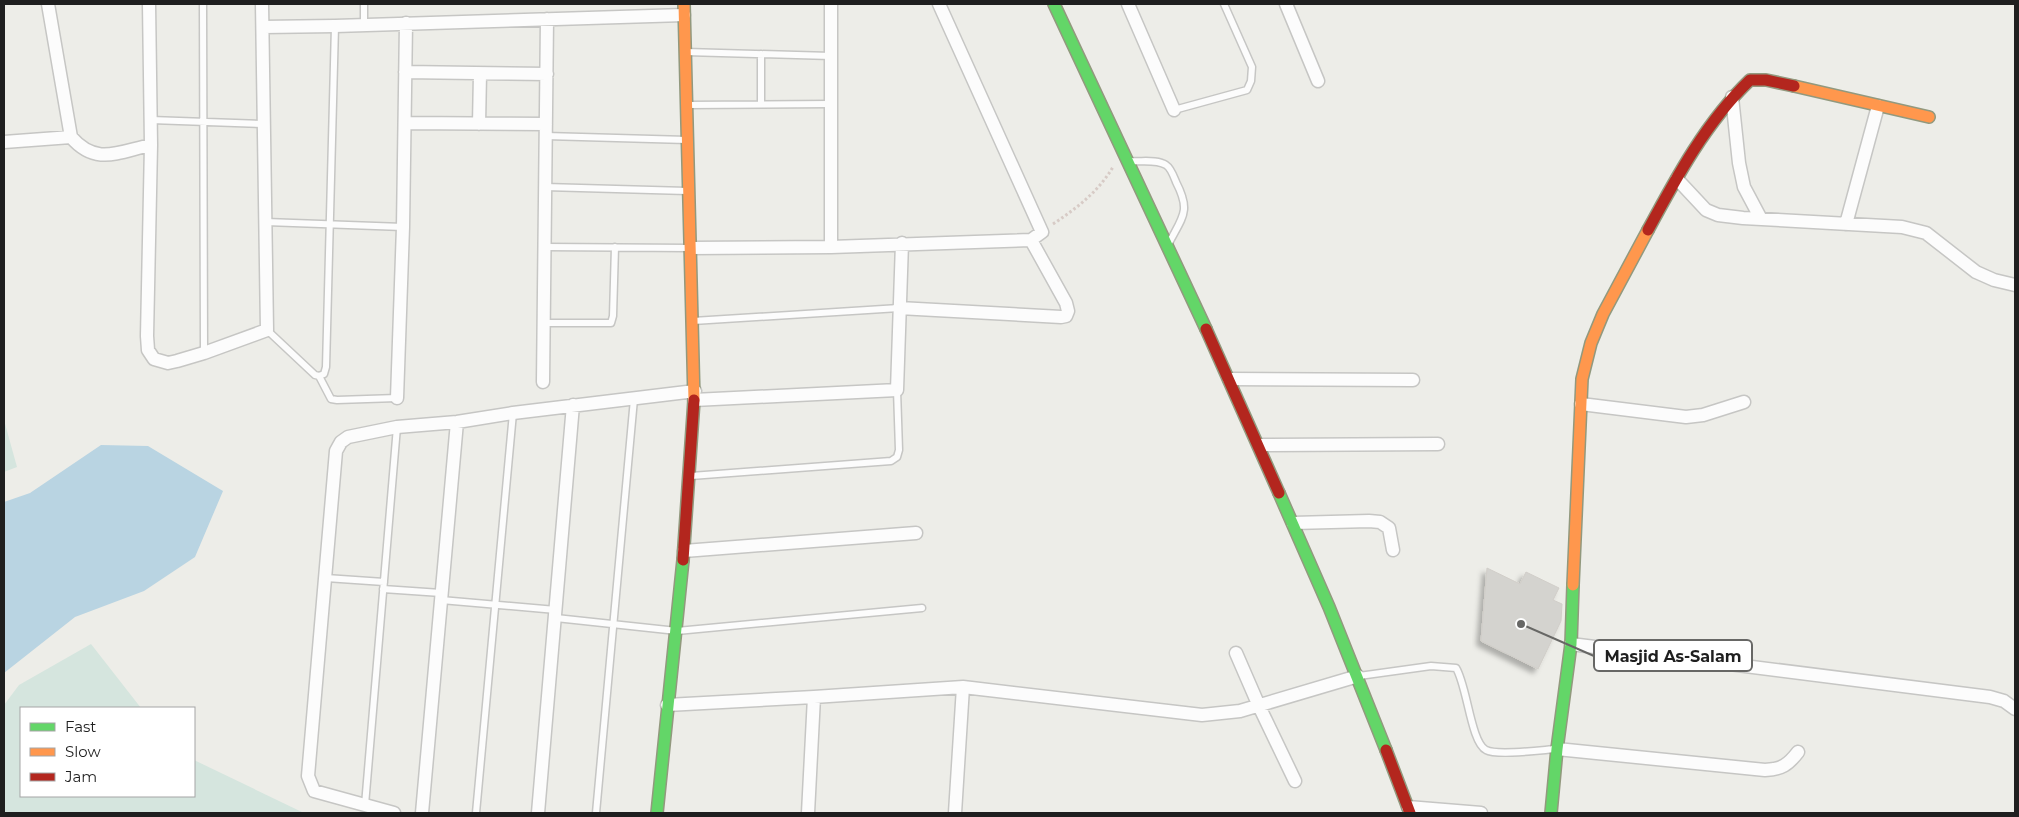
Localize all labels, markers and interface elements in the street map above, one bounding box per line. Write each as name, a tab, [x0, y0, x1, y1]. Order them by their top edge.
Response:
callout: Masjid As-Salam	[1594, 640, 1752, 671]
text: Masjid As-Salam	[1604, 647, 1742, 666]
legend	[20, 707, 195, 797]
text: Fast	[65, 717, 96, 736]
text: Slow	[65, 742, 101, 761]
text: Jam	[64, 767, 97, 786]

